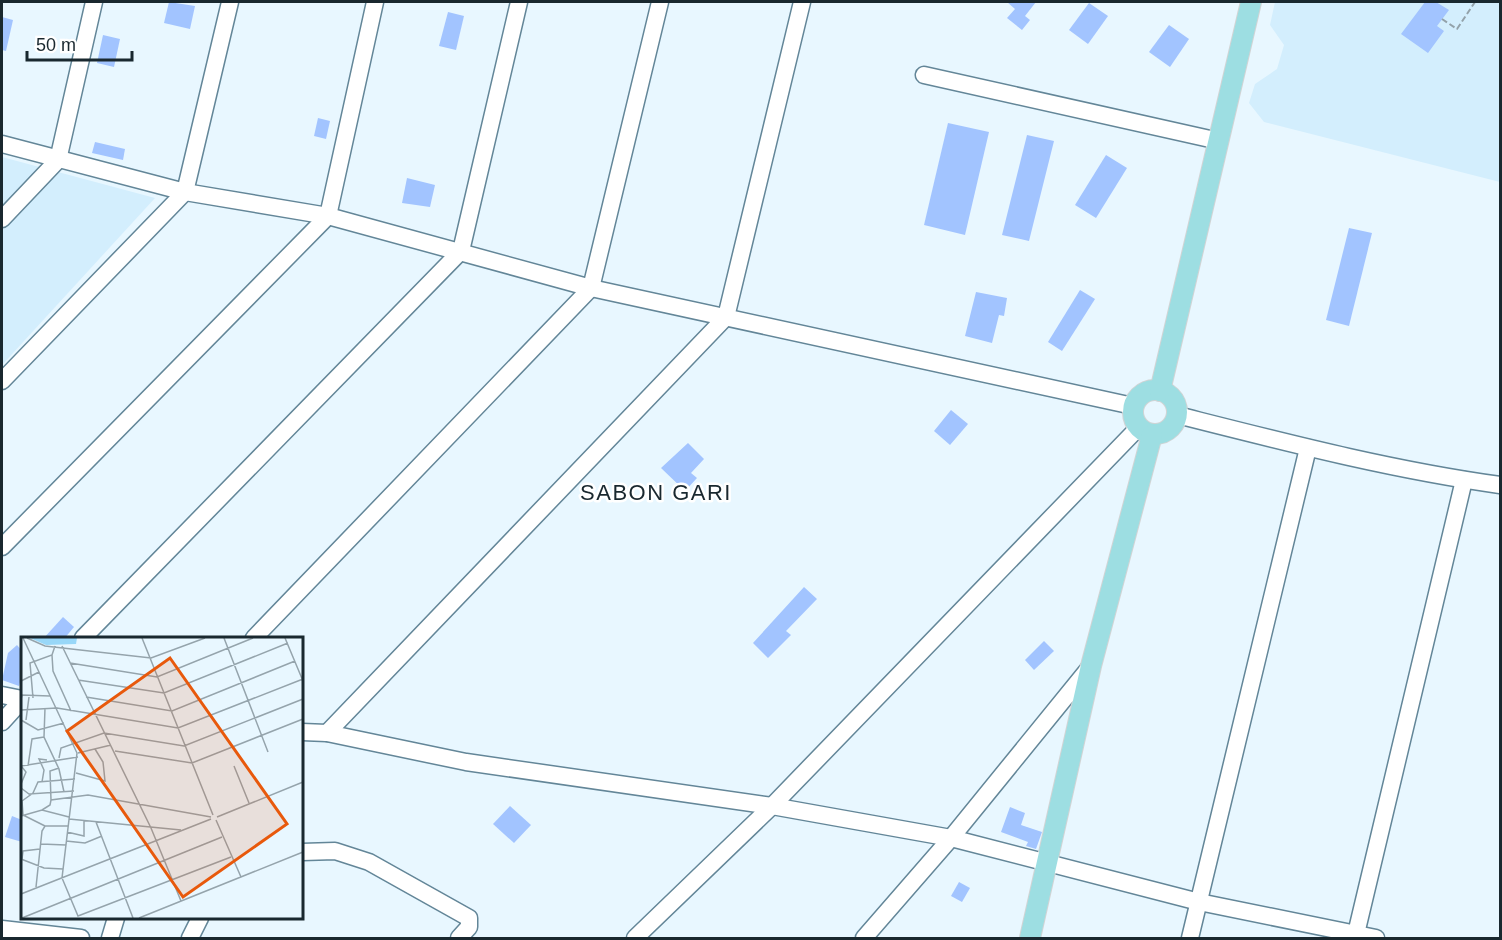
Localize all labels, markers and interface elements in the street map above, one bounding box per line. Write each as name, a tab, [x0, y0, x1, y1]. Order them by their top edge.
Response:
scale bar	[27, 24, 132, 62]
text: 50 m	[36, 35, 76, 55]
district label: SABON GARI	[580, 480, 732, 505]
inset map	[21, 637, 303, 919]

